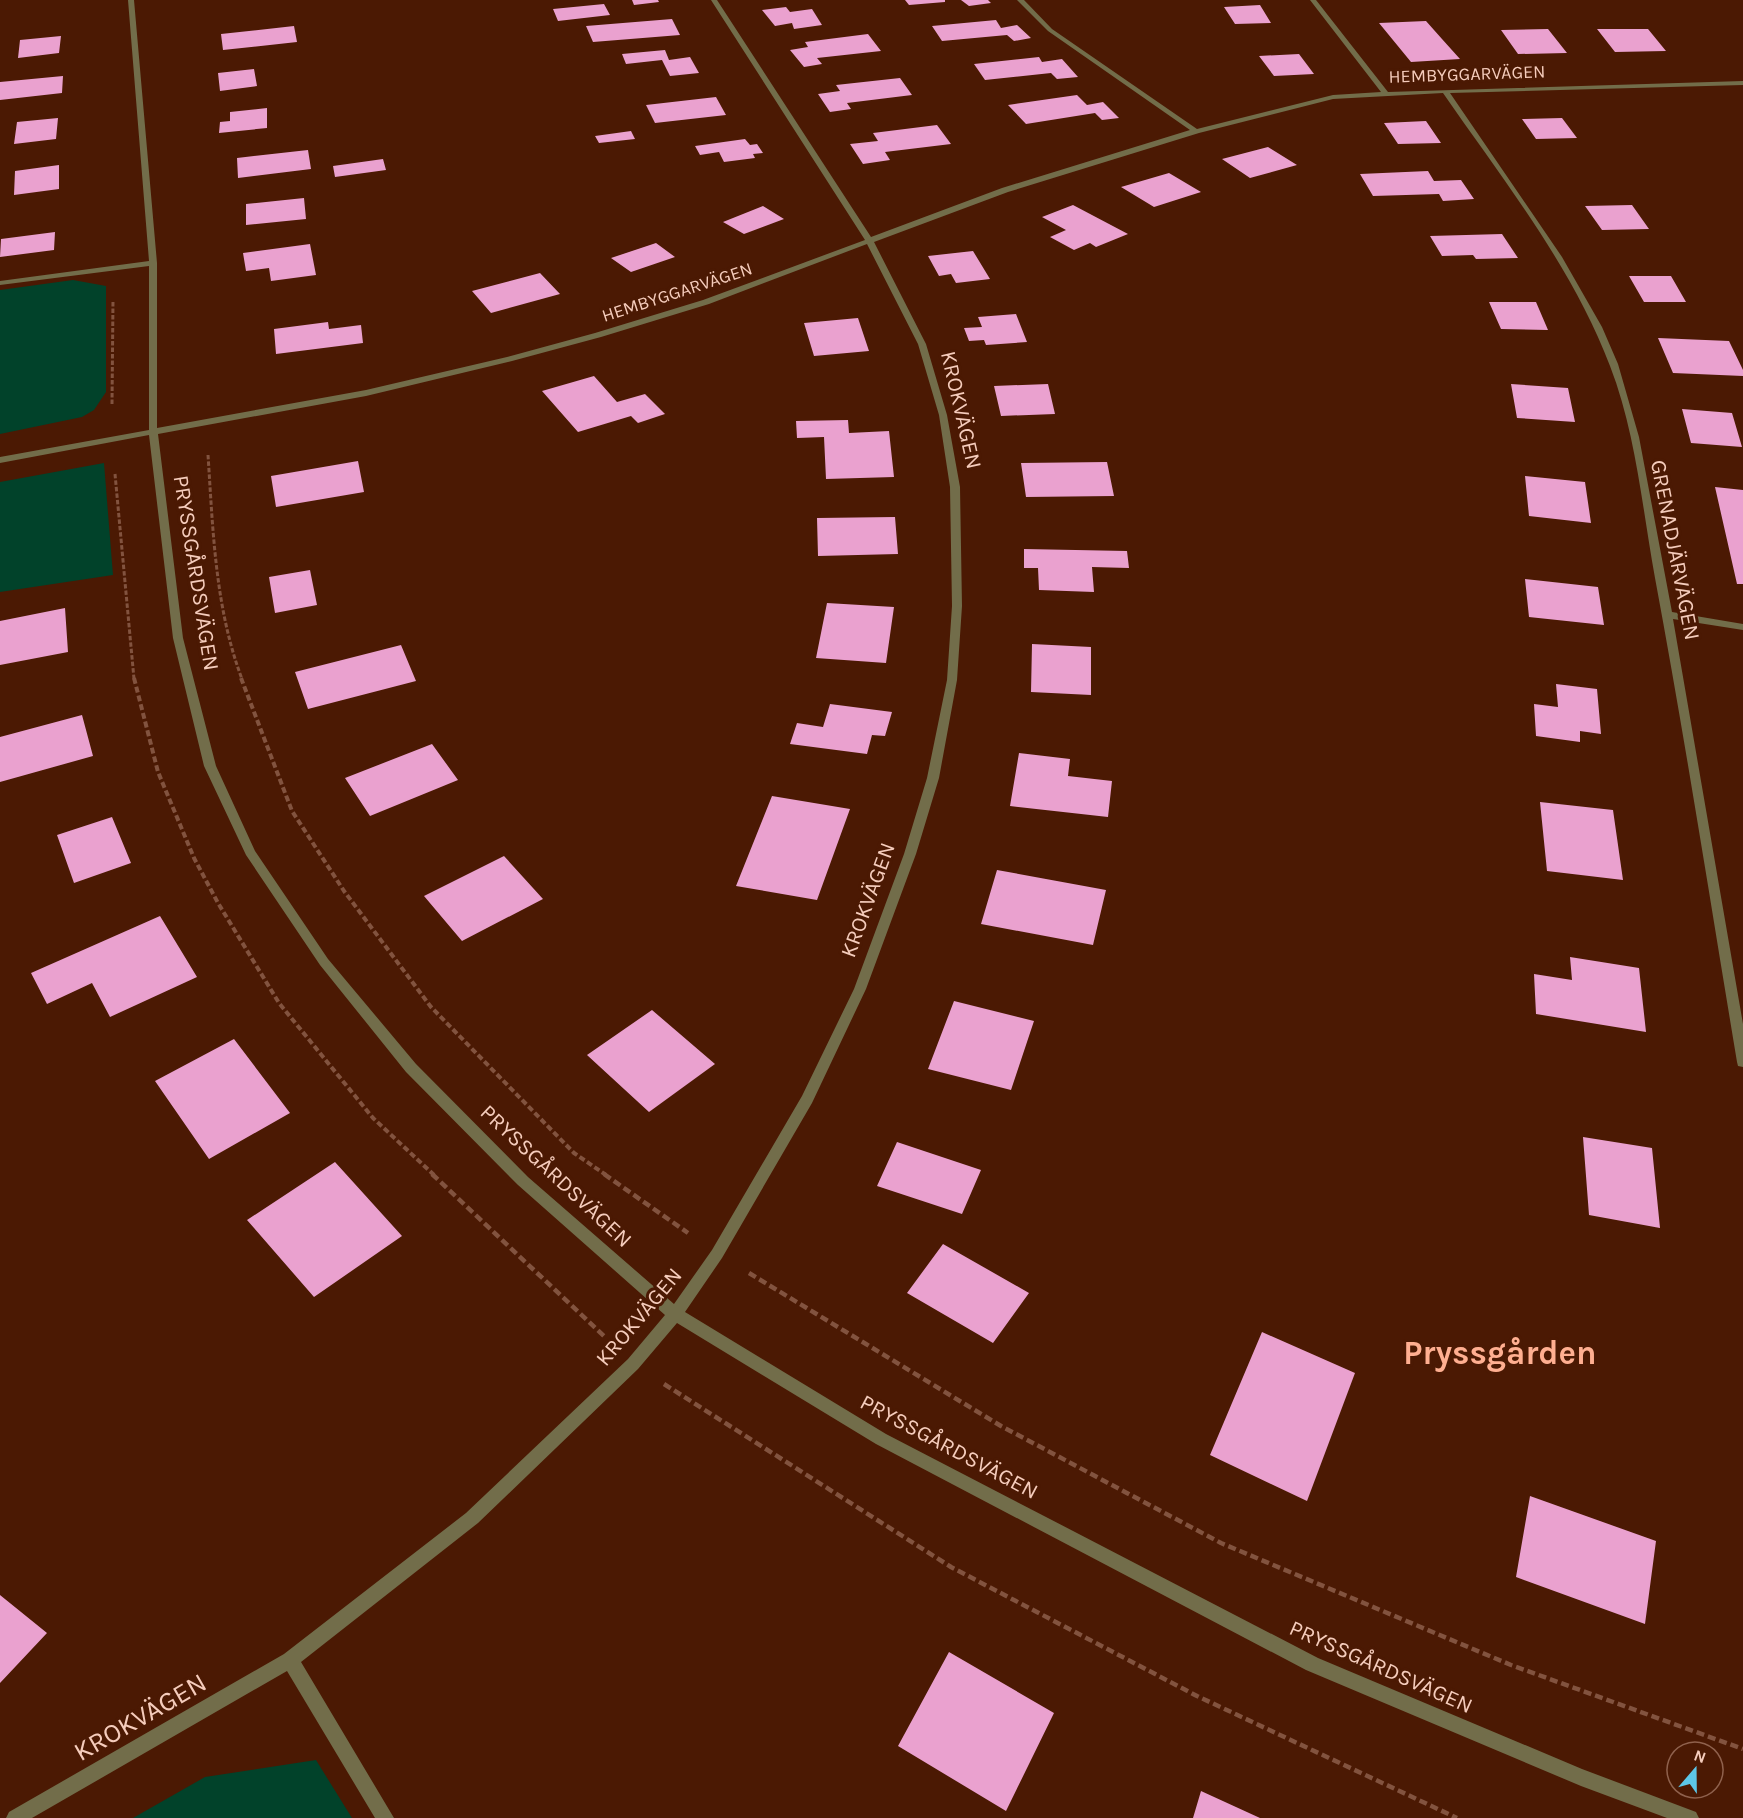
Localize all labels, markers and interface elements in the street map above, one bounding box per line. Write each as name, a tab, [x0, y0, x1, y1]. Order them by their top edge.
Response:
street label: HEMBYGGARVÄGEN	[1388, 60, 1546, 88]
street label: HEMBYGGARVÄGEN	[599, 257, 755, 327]
street label: KROKVÄGEN	[935, 348, 987, 472]
street label: GRENADJÄRVÄGEN	[1645, 458, 1705, 642]
street label: PRYSSGÅRDSVÄGEN	[168, 473, 225, 673]
street label: KROKVÄGEN	[835, 839, 901, 961]
street label: PRYSSGÅRDSVÄGEN	[475, 1098, 638, 1253]
street label: KROKVÄGEN	[590, 1263, 688, 1371]
district label: Pryssgården	[1403, 1334, 1597, 1372]
street label: PRYSSGÅRDSVÄGEN	[856, 1388, 1043, 1505]
street label: PRYSSGÅRDSVÄGEN	[1285, 1614, 1477, 1719]
street label: KROKVÄGEN	[68, 1666, 212, 1768]
north arrow	[1665, 1740, 1725, 1800]
text: N	[1691, 1745, 1709, 1767]

